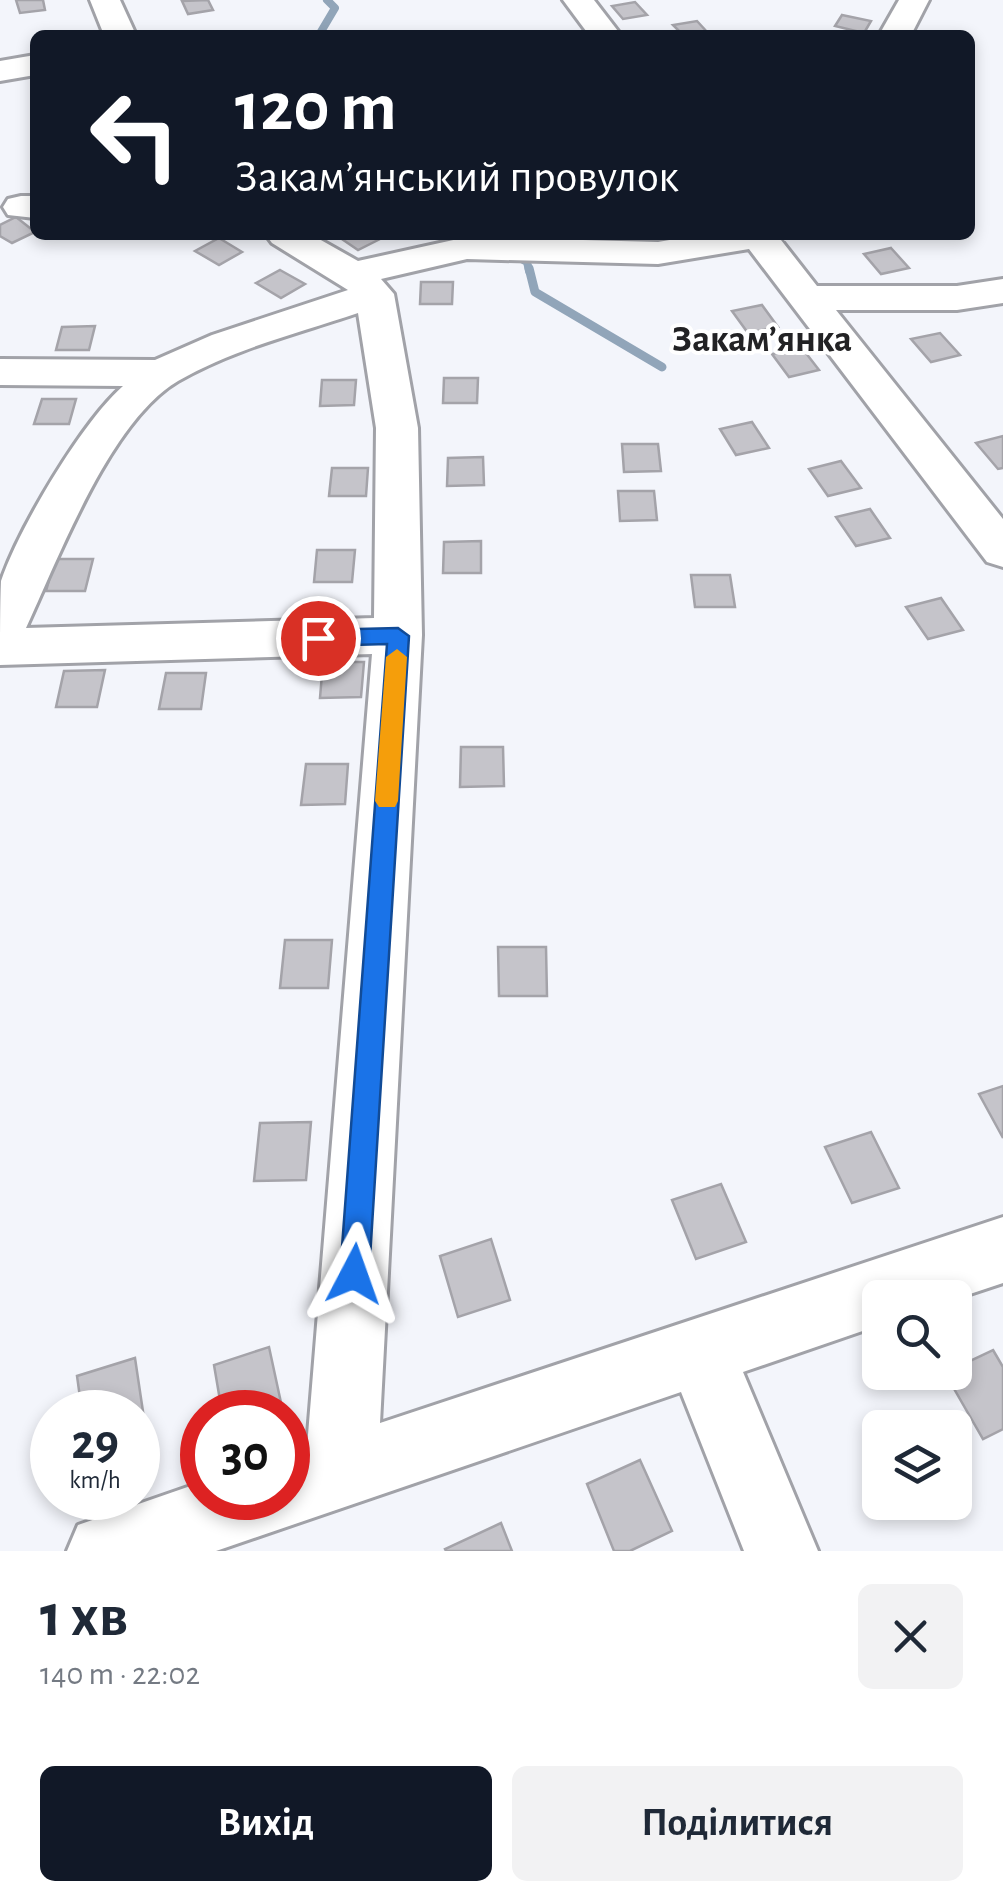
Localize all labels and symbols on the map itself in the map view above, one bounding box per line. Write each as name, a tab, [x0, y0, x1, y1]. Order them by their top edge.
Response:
district label: Закам’янка	[672, 321, 852, 359]
pin	[276, 596, 361, 681]
position arrow	[302, 1222, 406, 1326]
speed limit sign: 30	[180, 1390, 310, 1520]

